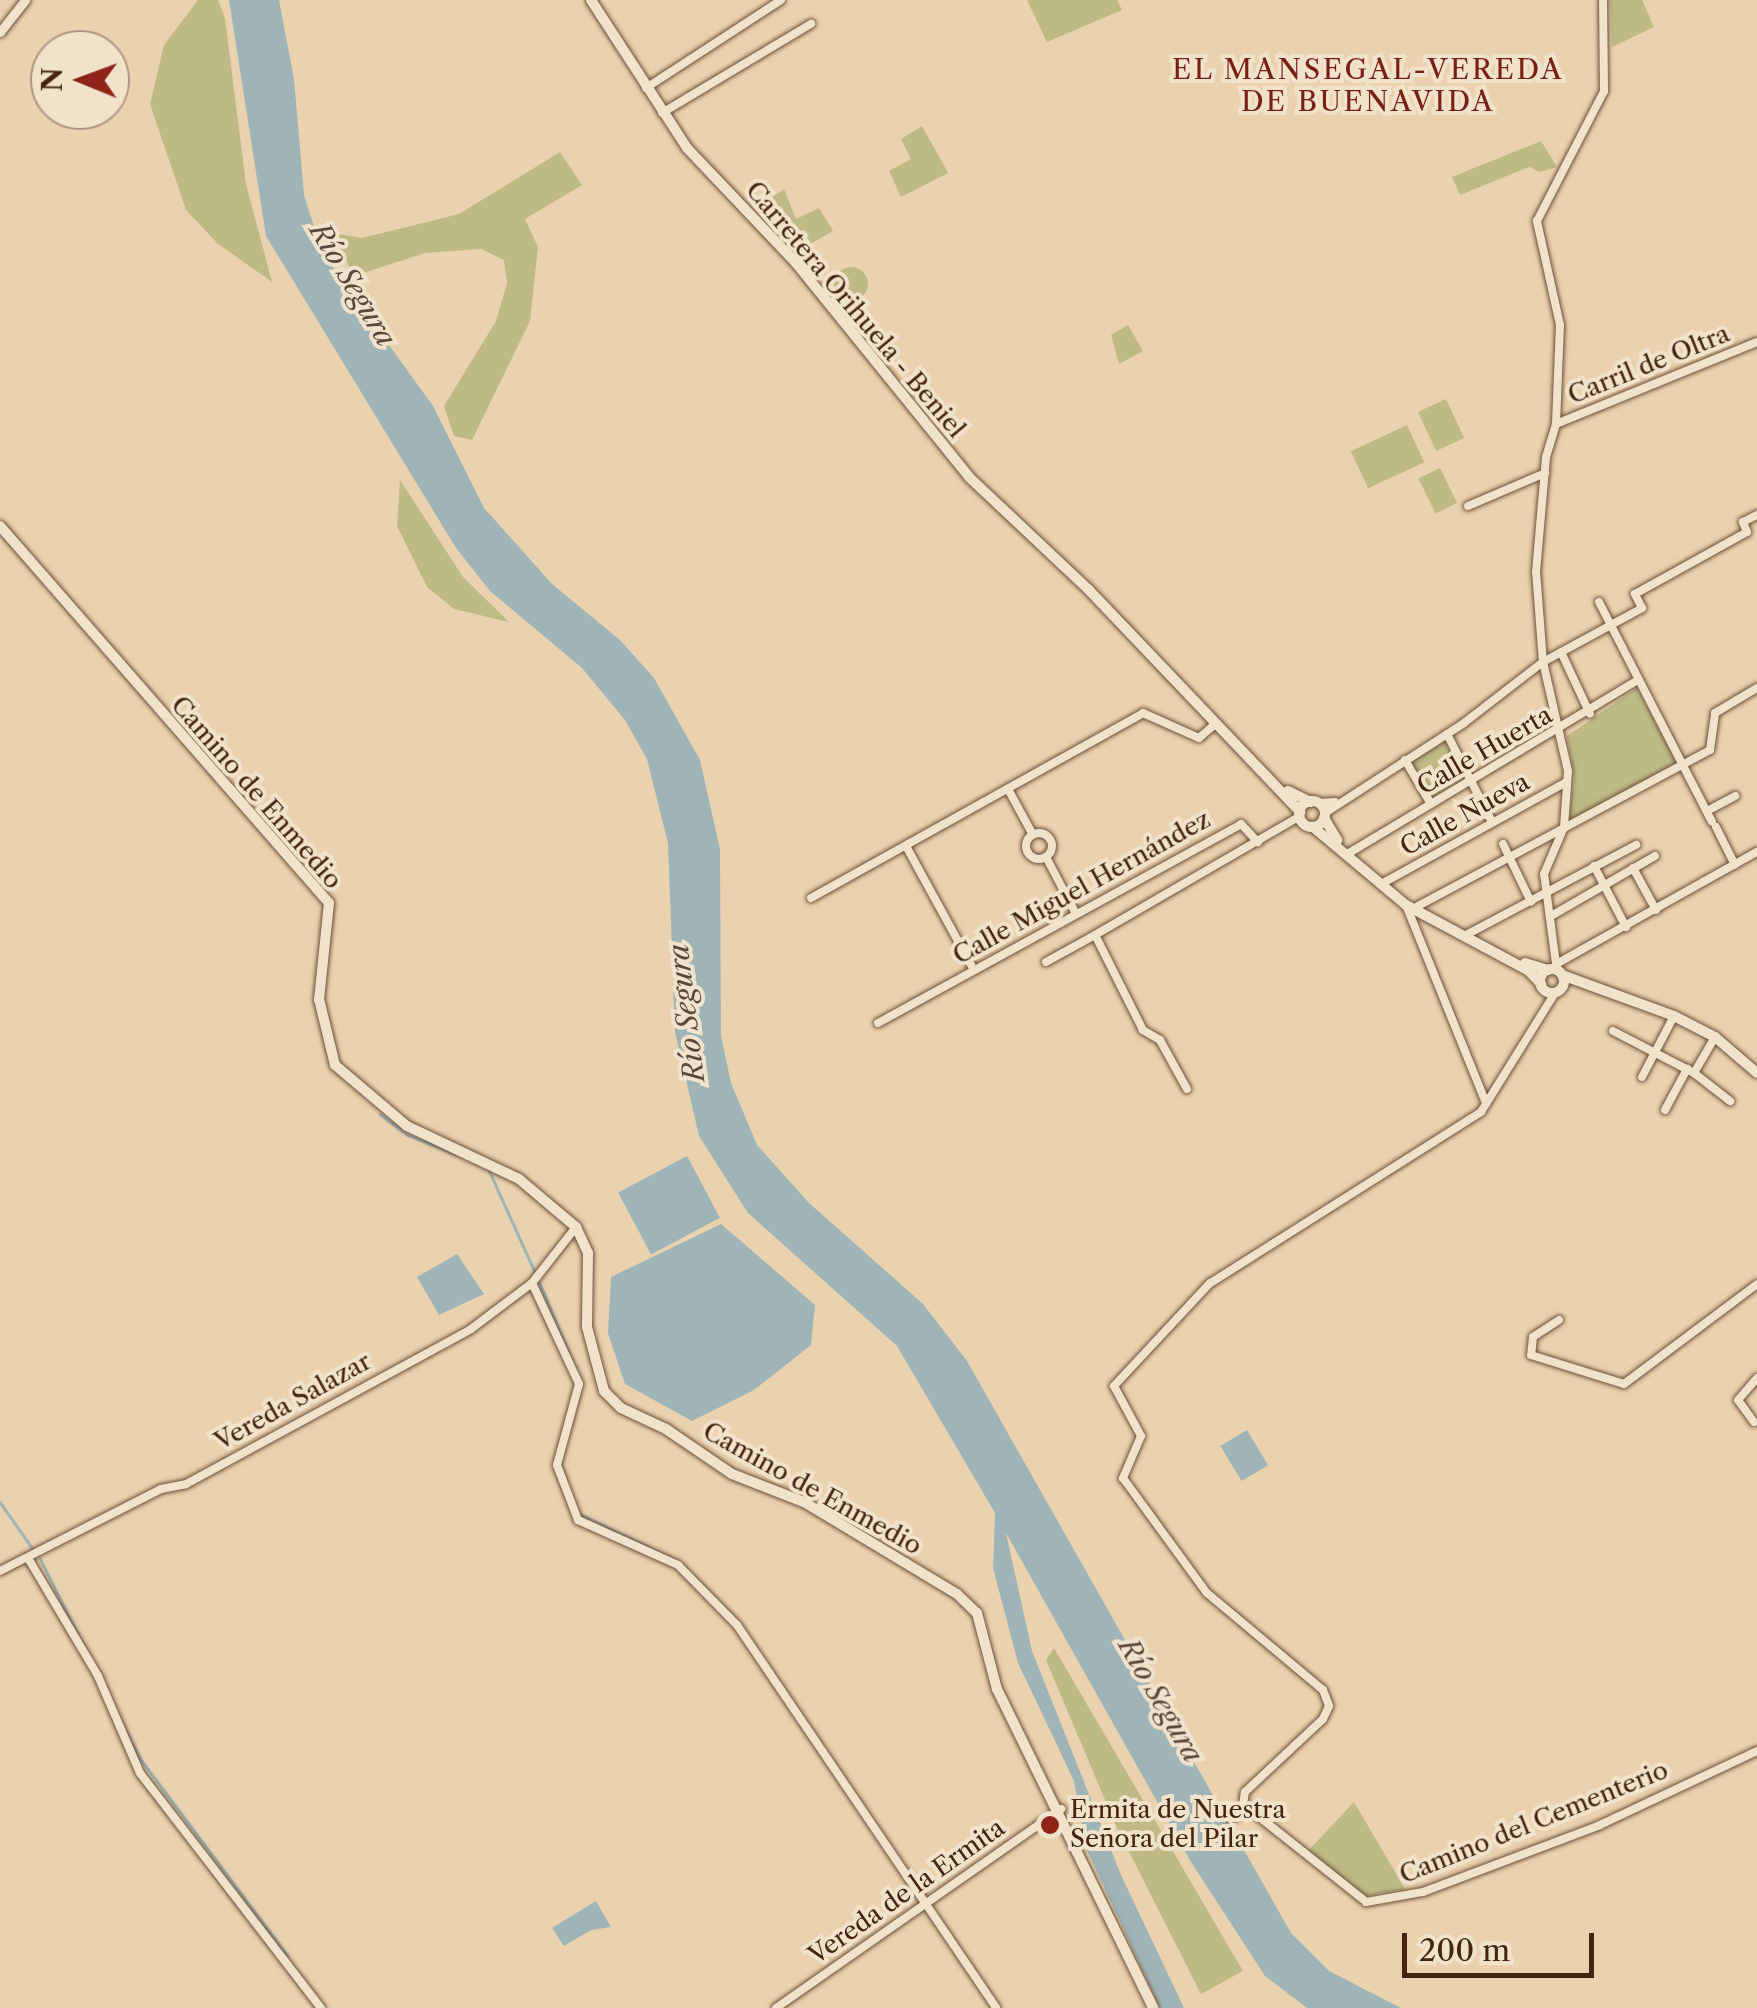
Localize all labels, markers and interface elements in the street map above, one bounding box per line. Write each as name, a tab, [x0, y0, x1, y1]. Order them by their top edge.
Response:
north arrow	[30, 30, 130, 130]
district label: EL MANSEGAL-VEREDA DE BUENAVIDA	[1172, 52, 1564, 118]
text: N	[35, 67, 69, 92]
street label: Carretera Orihuela - Beniel	[739, 176, 971, 444]
water label: Río Segura	[303, 216, 403, 352]
street label: Carril de Oltra	[1564, 319, 1734, 411]
street label: Camino de Enmedio	[164, 691, 348, 895]
street label: Calle Huerta	[1412, 700, 1558, 802]
street label: Calle Nueva	[1395, 767, 1535, 863]
street label: Calle Miguel Hernández	[948, 805, 1216, 971]
water label: Río Segura	[661, 942, 711, 1084]
street label: Vereda Salazar	[209, 1347, 377, 1457]
street label: Camino de Enmedio	[697, 1416, 927, 1562]
water label: Río Segura	[1112, 1632, 1210, 1768]
street label: Camino del Cementerio	[1395, 1755, 1673, 1891]
place label: Ermita de Nuestra Señora del Pilar	[1070, 1796, 1286, 1855]
street label: Vereda de la Ermita	[803, 1813, 1011, 1971]
marker: Ermita de Nuestra Señora del Pilar	[1039, 1814, 1061, 1836]
scale bar	[1407, 1913, 1600, 1975]
text: 200 m	[1419, 1932, 1510, 1969]

